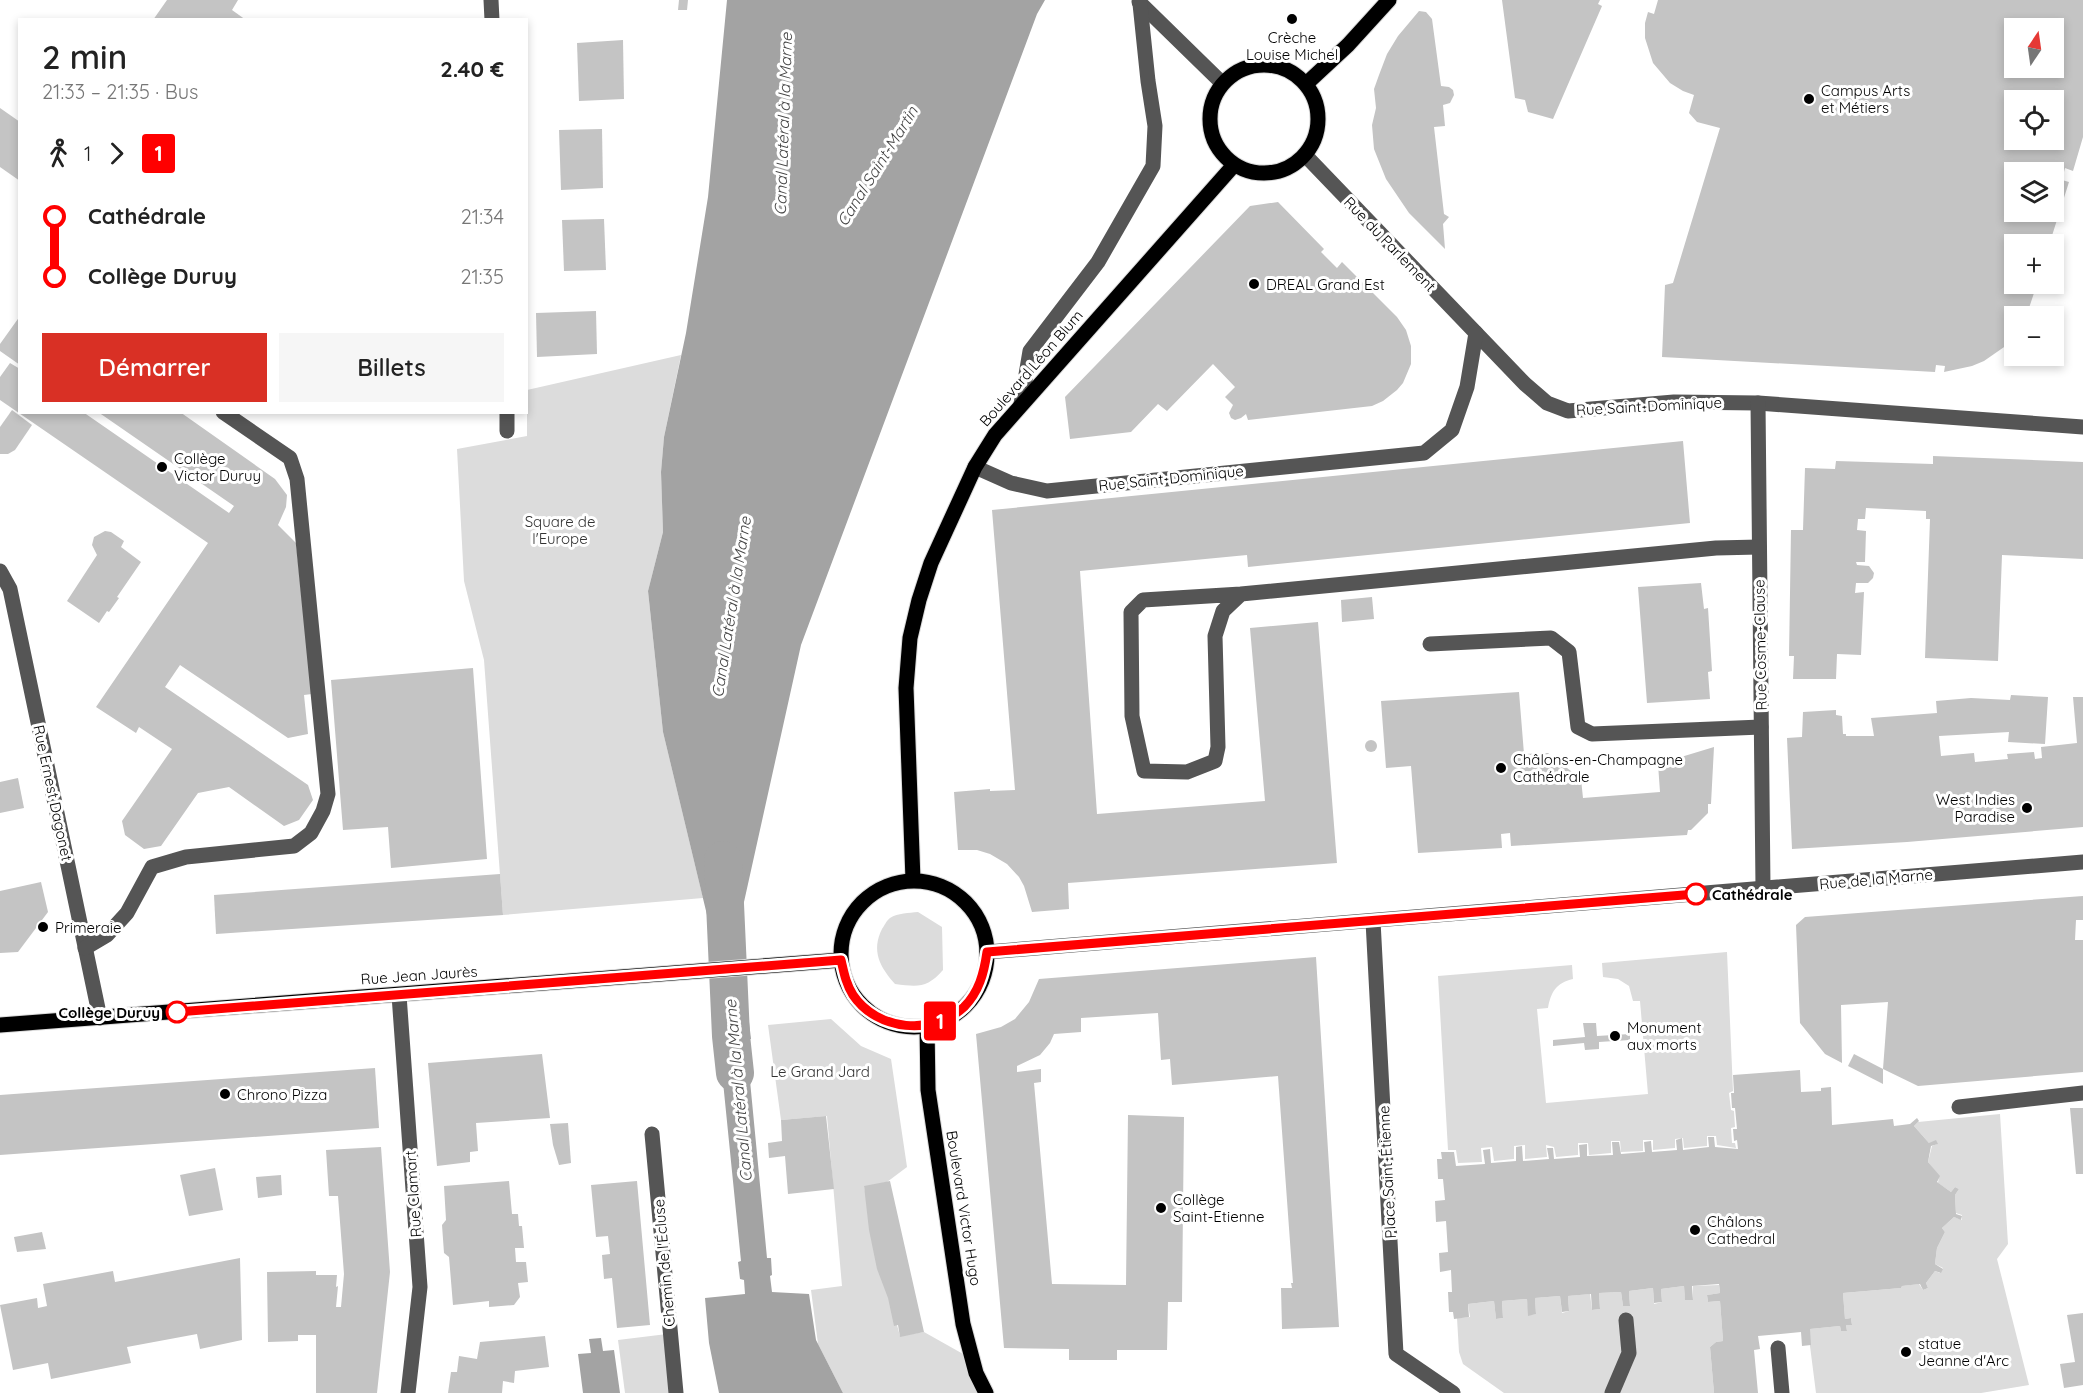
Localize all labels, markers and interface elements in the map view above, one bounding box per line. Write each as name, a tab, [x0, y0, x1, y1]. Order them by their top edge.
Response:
marker: Crèche Louise Michel	[1285, 12, 1299, 26]
north arrow	[2004, 18, 2064, 78]
map controls	[2004, 18, 2064, 366]
place label: Crèche Louise Michel	[1246, 28, 1338, 64]
water label: Canal Latéral à la Marne	[770, 31, 796, 216]
text: 2 min	[42, 36, 127, 77]
text: 2.40 €	[440, 55, 504, 83]
text: 21:33 – 21:35 · Bus	[42, 79, 199, 104]
place label: Campus Arts et Métiers	[1821, 81, 1910, 117]
button: locate	[2004, 90, 2064, 150]
marker: Campus Arts et Métiers	[1802, 92, 1816, 106]
water label: Canal Saint-Martin	[832, 102, 922, 230]
icon: walk	[42, 137, 75, 170]
icon: forward	[100, 137, 133, 170]
text: 1	[154, 140, 163, 166]
text: 1	[84, 141, 91, 166]
button: layers	[2004, 162, 2064, 222]
street label: Rue du Parlement	[1340, 193, 1440, 295]
text: Cathédrale	[88, 202, 206, 230]
text: 21:34	[461, 204, 504, 229]
button: +	[2004, 234, 2064, 294]
text: Collège Duruy	[88, 262, 237, 290]
text: 21:35	[460, 264, 504, 289]
place label: DREAL Grand Est	[1266, 275, 1385, 294]
marker: DREAL Grand Est	[1247, 277, 1261, 291]
street label: Boulevard Léon Blum	[975, 306, 1087, 430]
button: −	[2004, 306, 2064, 366]
button: Démarrer	[42, 333, 267, 402]
button: Billets	[279, 333, 504, 402]
street label: Rue Saint-Dominique	[1576, 393, 1722, 419]
place label: Collège Victor Duruy	[174, 449, 261, 485]
marker: Collège Victor Duruy	[155, 460, 169, 474]
street label: Rue Saint-Dominique	[1097, 461, 1245, 495]
park label: Square de l'Europe	[525, 512, 595, 548]
water label: Canal Latéral à la Marne	[707, 514, 755, 699]
street label: Rue Cosme-Clause	[1749, 579, 1771, 711]
street label: Rue Ernest Dagonet	[29, 723, 77, 863]
place label: Châlons-en-Champagne Cathédrale	[1513, 750, 1683, 786]
marker: Châlons-en-Champagne Cathédrale	[1494, 761, 1508, 775]
place label: West Indies Paradise	[1936, 790, 2015, 826]
marker: West Indies Paradise	[2020, 801, 2034, 815]
street label: Rue de la Marne	[1819, 865, 1933, 893]
marker: Cathédrale	[1685, 883, 1707, 905]
place label: Cathédrale	[1712, 885, 1793, 904]
place label: Primeraie	[55, 918, 121, 937]
marker: Primeraie	[36, 920, 50, 934]
street label: Rue Jean Jaurès	[360, 961, 478, 989]
water label: Canal Latéral à la Marne	[720, 998, 756, 1183]
marker: Collège Duruy	[166, 1001, 188, 1023]
line badge: 1	[920, 1002, 960, 1040]
place label: Collège Duruy	[59, 1003, 160, 1022]
text: 1	[936, 1008, 944, 1034]
place label: Monument aux morts	[1627, 1018, 1702, 1054]
marker: Monument aux morts	[1608, 1029, 1622, 1043]
park label: Le Grand Jard	[770, 1062, 870, 1081]
place label: Chrono Pizza	[237, 1085, 327, 1104]
marker: Chrono Pizza	[218, 1087, 232, 1101]
street label: Place Saint-Étienne	[1374, 1105, 1400, 1239]
street label: Boulevard Victor Hugo	[942, 1129, 986, 1287]
street label: Rue Clamart	[400, 1150, 426, 1238]
place label: Collège Saint-Etienne	[1173, 1190, 1264, 1226]
street label: Chemin de l'Écluse	[649, 1198, 679, 1328]
marker: Collège Saint-Etienne	[1154, 1201, 1168, 1215]
place label: Châlons Cathedral	[1707, 1212, 1775, 1248]
marker: Châlons Cathedral	[1688, 1223, 1702, 1237]
place label: statue Jeanne d'Arc	[1918, 1334, 2009, 1370]
marker: statue Jeanne d'Arc	[1899, 1345, 1913, 1359]

